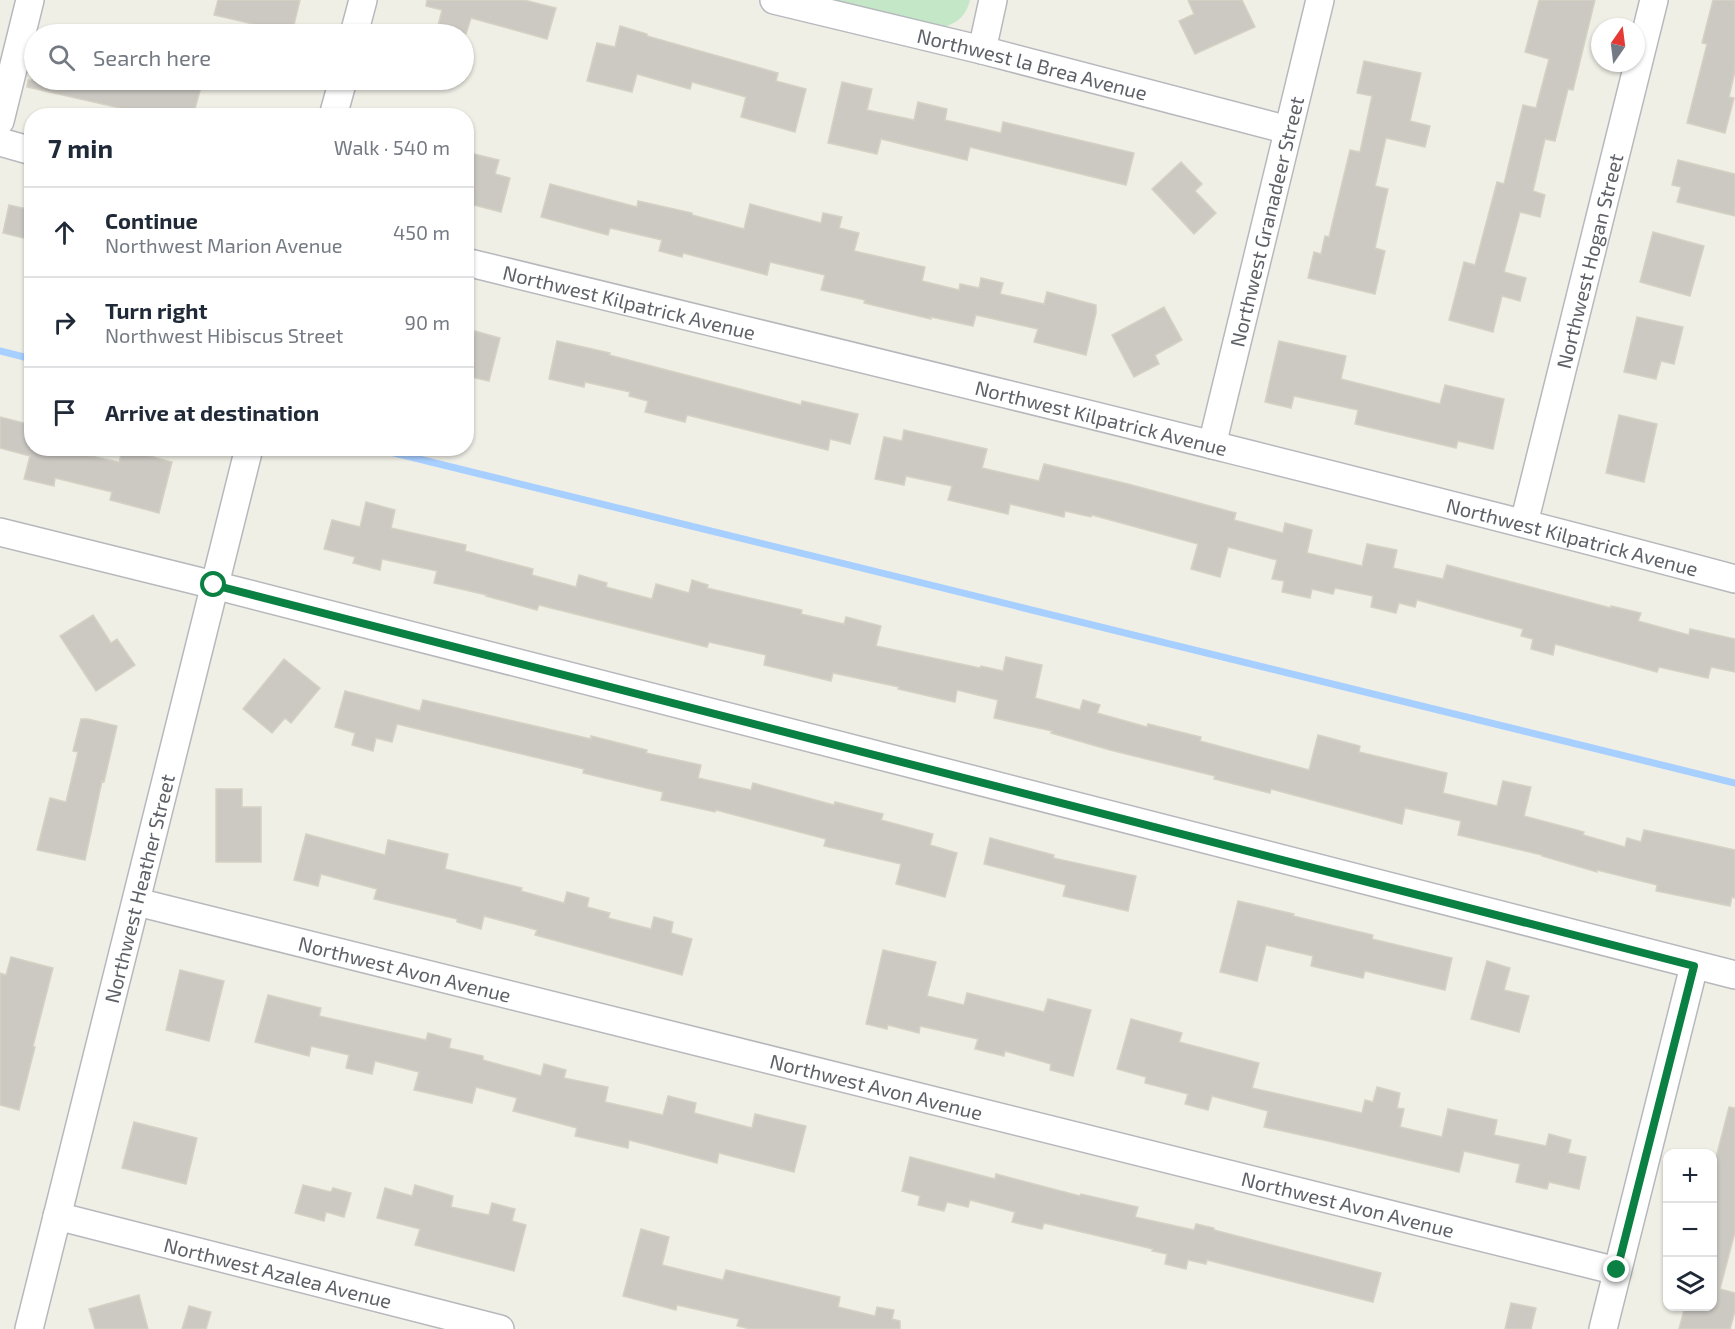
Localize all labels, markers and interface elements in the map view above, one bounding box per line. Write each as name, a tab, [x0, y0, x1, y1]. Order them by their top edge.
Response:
north arrow	[1591, 18, 1645, 72]
street label: Northwest la Brea Avenue	[915, 23, 1150, 105]
search box	[24, 24, 474, 90]
icon: search	[45, 41, 78, 74]
text: Search here	[93, 44, 211, 70]
street label: Northwest Granadeer Street	[1224, 93, 1308, 349]
text: 7 min	[48, 132, 113, 163]
text: Walk · 540 m	[334, 135, 450, 159]
street label: Northwest Hogan Street	[1551, 151, 1627, 371]
text: Continue	[105, 207, 198, 233]
icon: ahead	[48, 216, 81, 249]
text: 450 m	[393, 220, 450, 244]
text: Northwest Marion Avenue	[105, 233, 343, 257]
street label: Northwest Kilpatrick Avenue	[501, 260, 758, 344]
text: Turn right	[105, 297, 207, 323]
icon: right	[48, 306, 81, 339]
text: 90 m	[405, 310, 450, 334]
text: Northwest Hibiscus Street	[105, 323, 343, 347]
street label: Northwest Kilpatrick Avenue	[973, 375, 1230, 460]
icon: arrive	[48, 396, 81, 429]
text: Arrive at destination	[105, 399, 319, 425]
street label: Northwest Kilpatrick Avenue	[1444, 492, 1701, 581]
route start	[200, 571, 226, 597]
street label: Northwest Heather Street	[99, 771, 179, 1005]
street label: Northwest Avon Avenue	[296, 931, 514, 1007]
street label: Northwest Avon Avenue	[768, 1048, 985, 1124]
map controls	[1663, 1149, 1717, 1311]
button: +	[1663, 1149, 1717, 1203]
street label: Northwest Avon Avenue	[1239, 1166, 1457, 1242]
button: −	[1663, 1203, 1717, 1257]
street label: Northwest Azalea Avenue	[162, 1232, 394, 1313]
route end	[1603, 1256, 1629, 1282]
button: layers	[1663, 1257, 1717, 1311]

